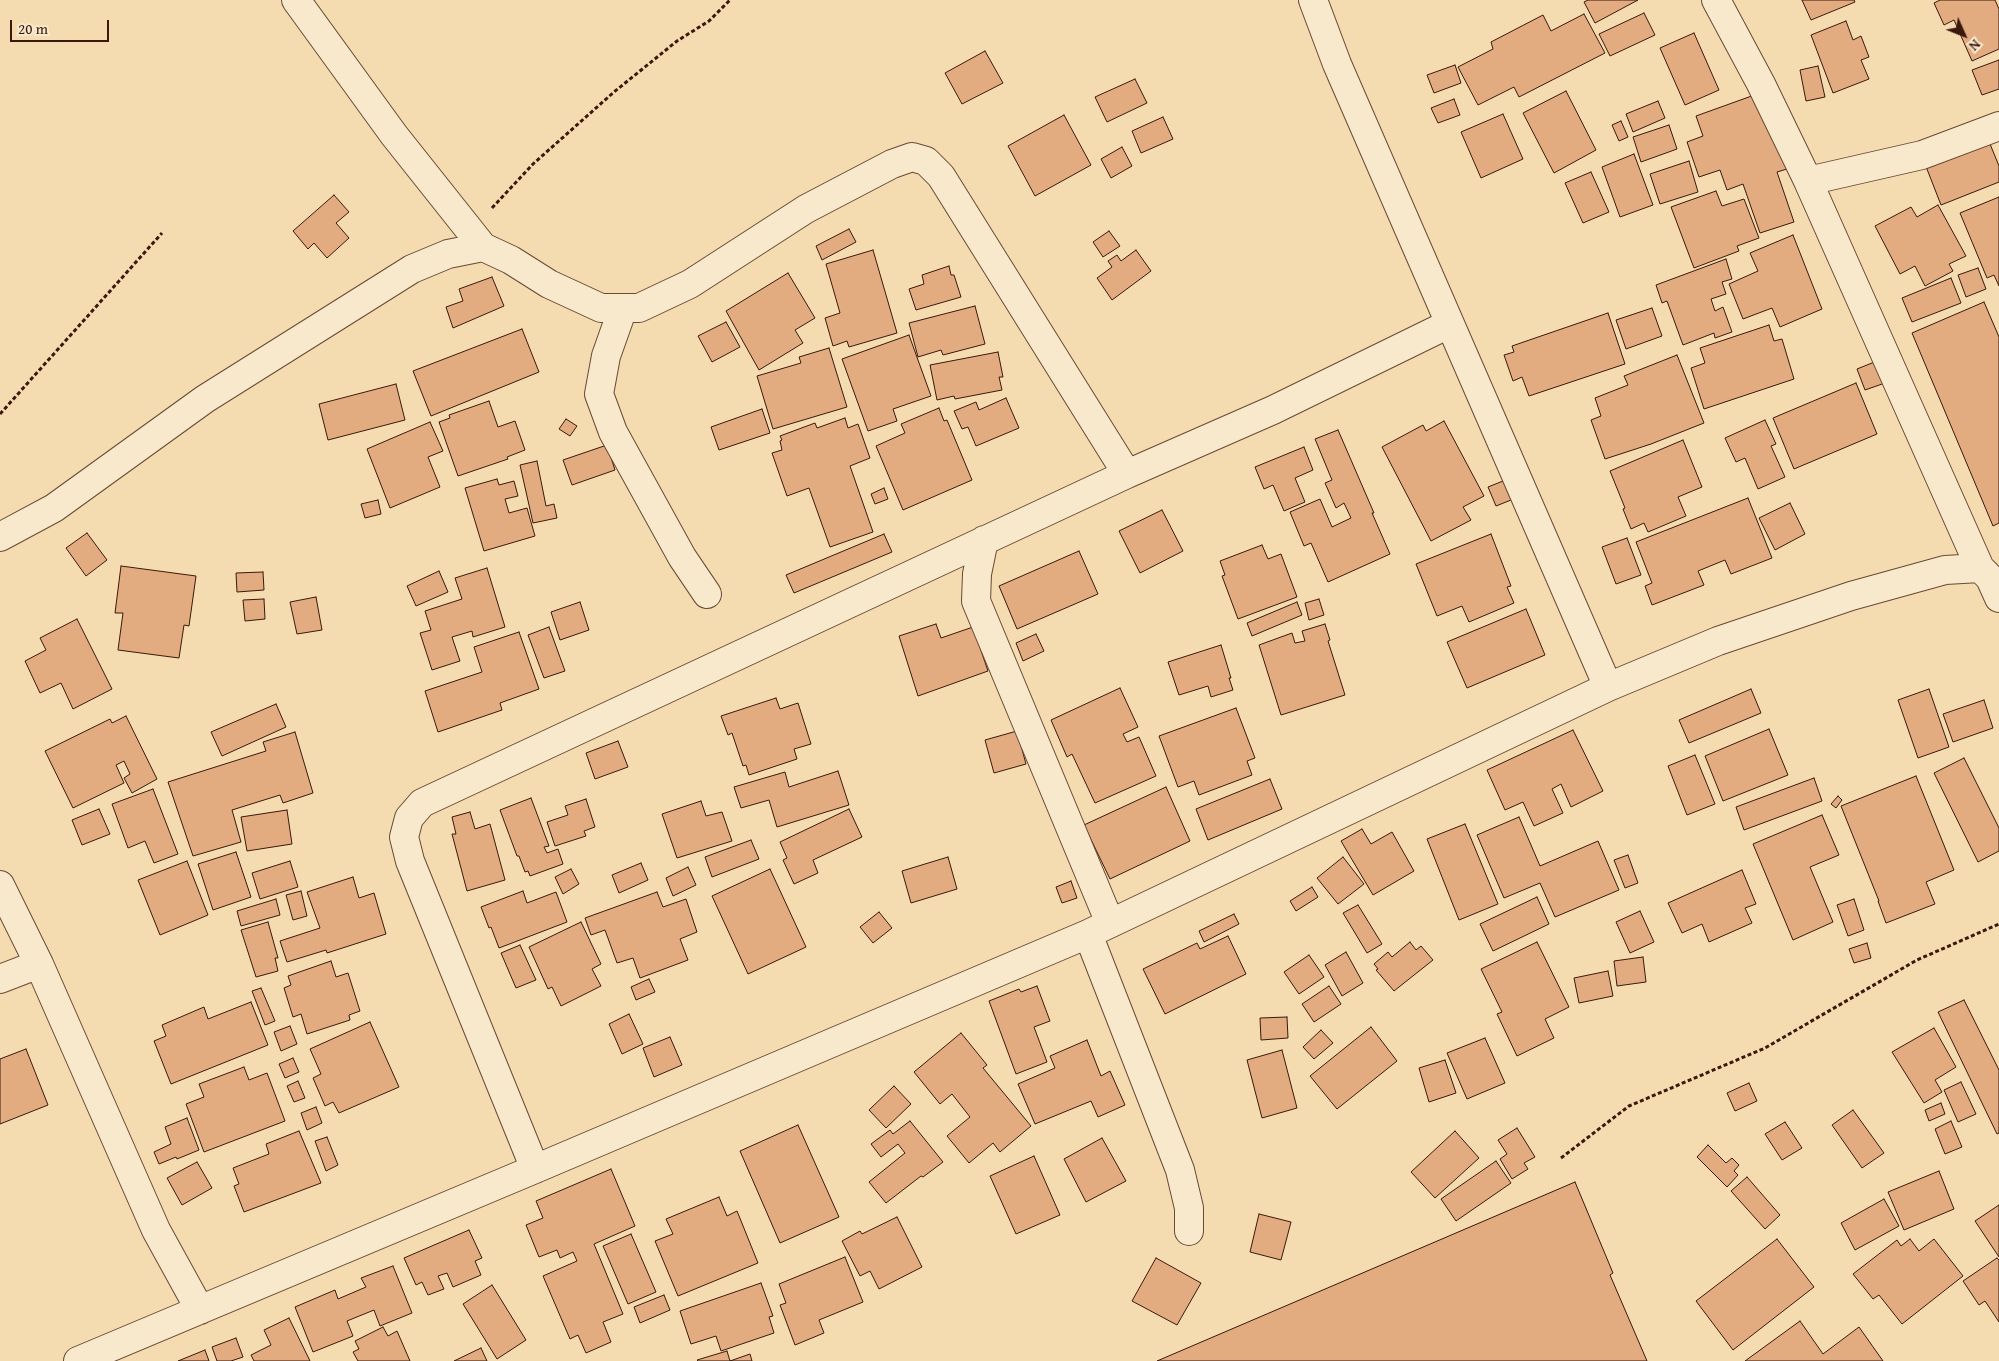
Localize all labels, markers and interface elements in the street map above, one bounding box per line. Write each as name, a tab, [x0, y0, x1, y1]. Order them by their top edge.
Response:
scale bar	[12, 10, 111, 42]
north arrow	[1939, 10, 1989, 60]
text: 20 m	[18, 18, 48, 39]
text: N	[1964, 35, 1985, 56]

